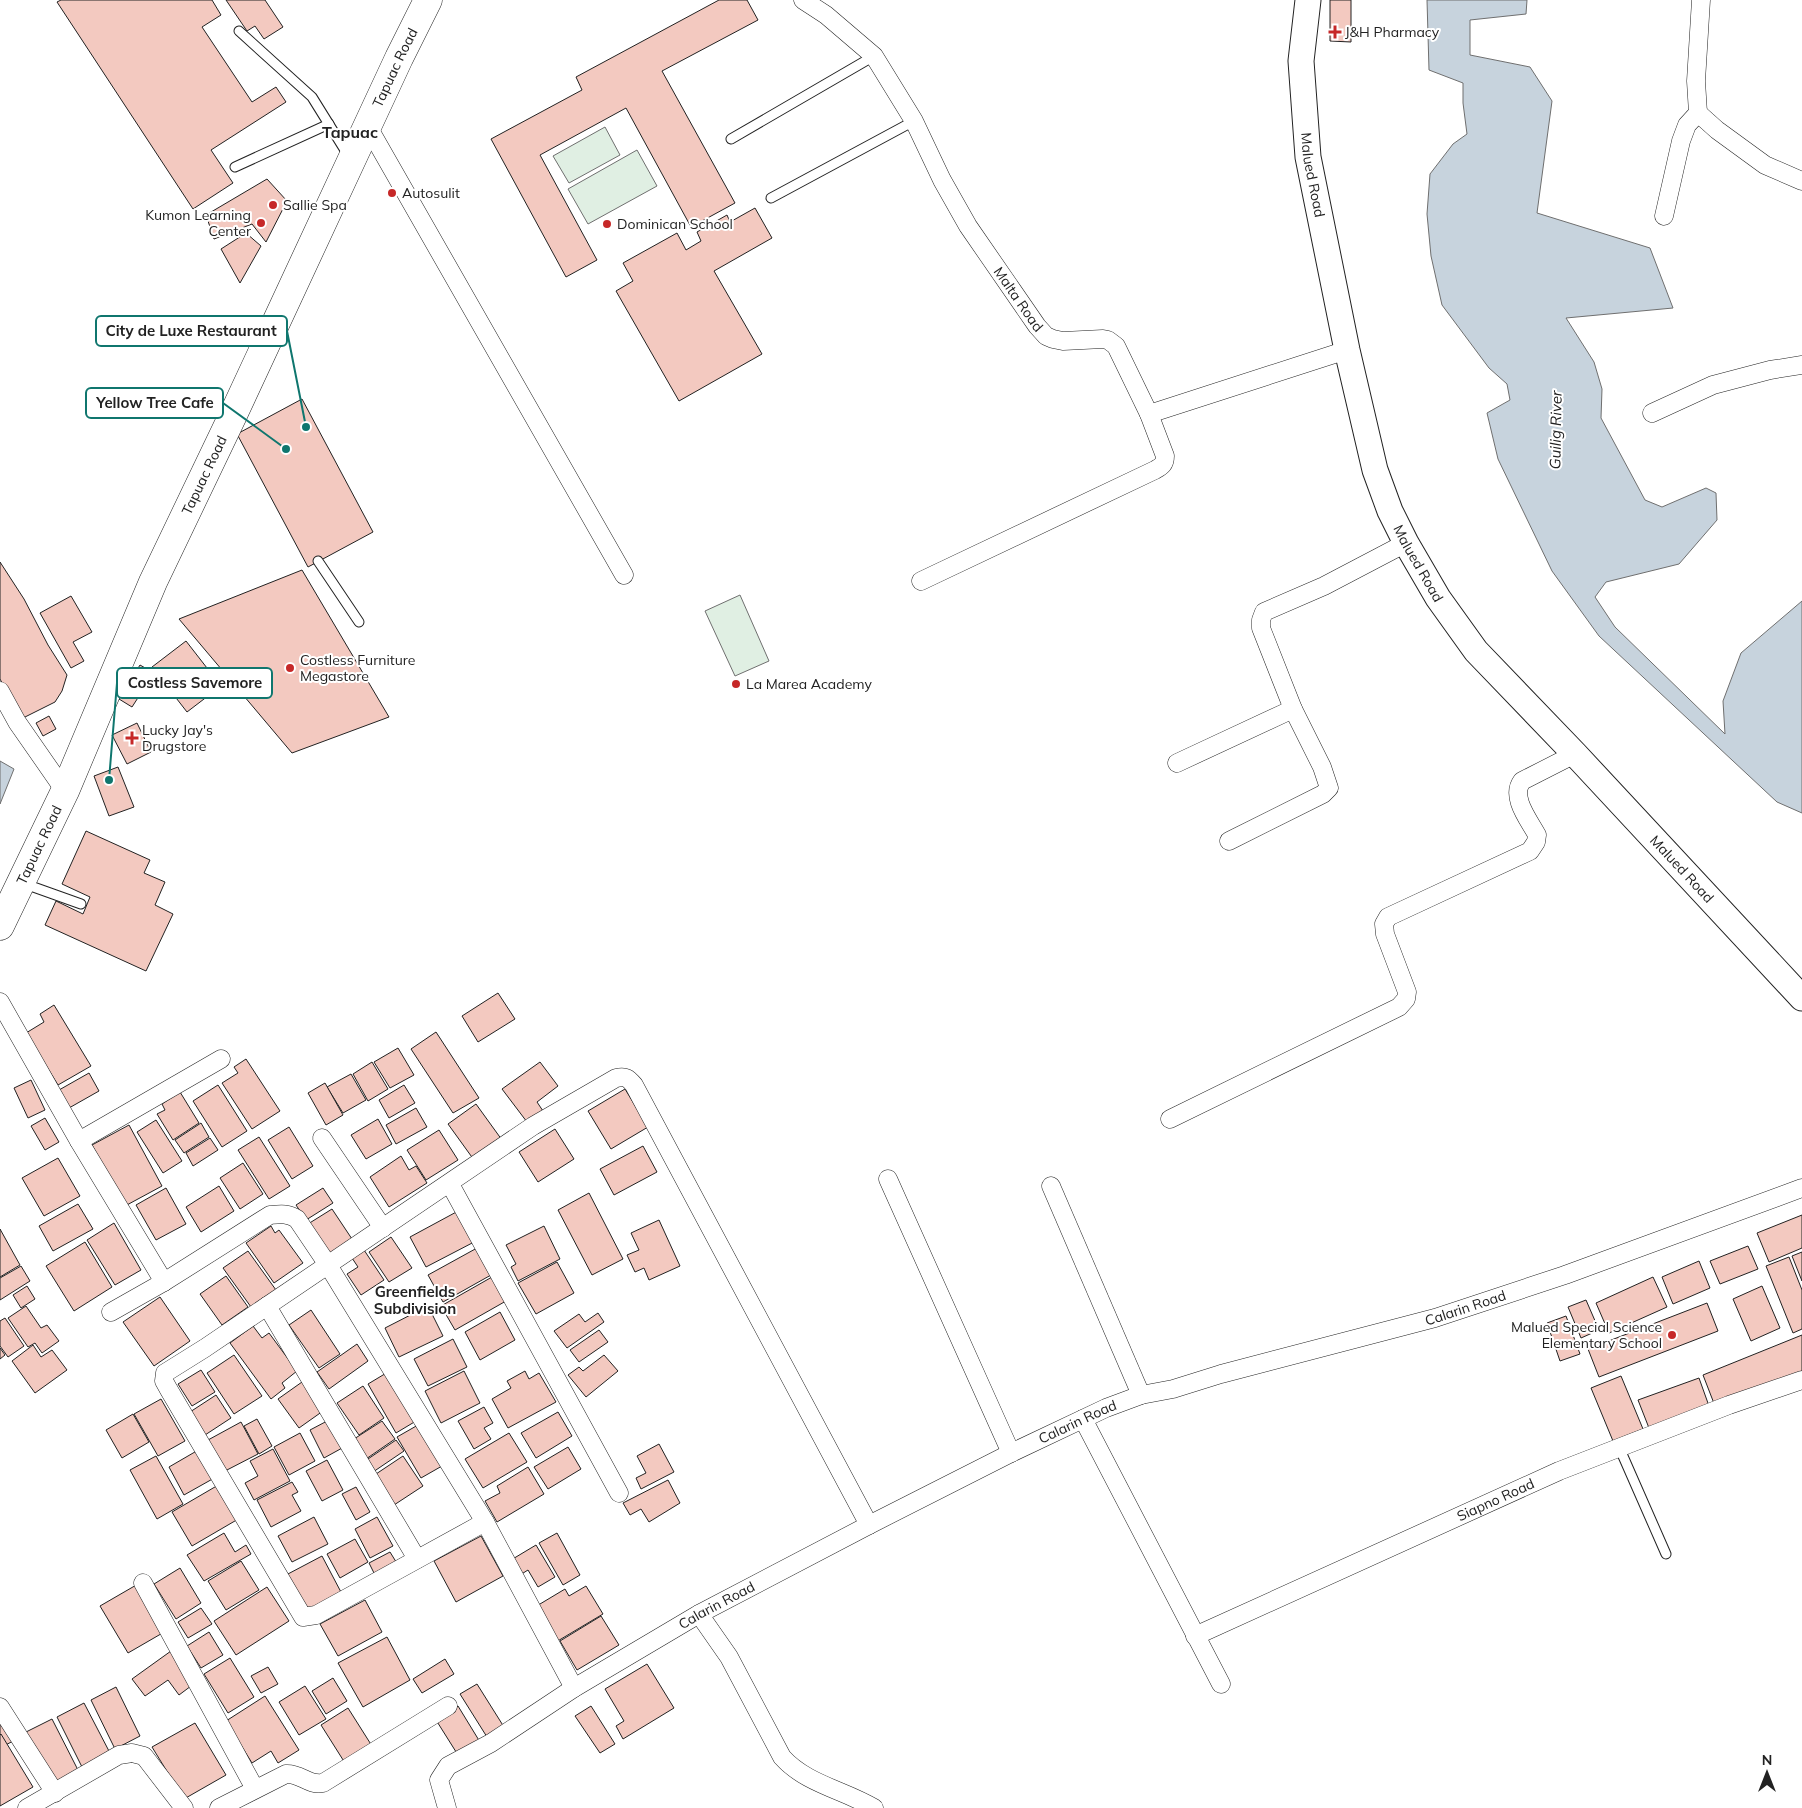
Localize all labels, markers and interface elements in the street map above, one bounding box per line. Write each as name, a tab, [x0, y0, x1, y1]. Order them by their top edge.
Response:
place label: J&H Pharmacy	[1345, 23, 1440, 41]
street label: Tapuac Road	[368, 25, 422, 110]
marker: J&H Pharmacy	[1329, 26, 1341, 38]
district label: Tapuac	[322, 122, 378, 142]
street label: Malued Road	[1297, 132, 1329, 219]
place label: Autosulit	[402, 184, 460, 202]
marker: Autosulit	[386, 187, 398, 199]
place label: Sallie Spa	[283, 196, 347, 214]
marker: Sallie Spa	[267, 199, 279, 211]
place label: Kumon Learning Center	[145, 206, 252, 240]
place label: Dominican School	[617, 215, 733, 233]
marker: Kumon Learning Center	[255, 217, 267, 229]
marker: Dominican School	[601, 218, 613, 230]
street label: Malta Road	[990, 263, 1047, 336]
callout: City de Luxe Restaurant	[96, 316, 287, 346]
text: City de Luxe Restaurant	[105, 321, 277, 340]
callout: Yellow Tree Cafe	[86, 388, 223, 418]
water label: Guilig River	[1545, 390, 1566, 470]
text: Yellow Tree Cafe	[95, 393, 214, 412]
street label: Tapuac Road	[178, 433, 231, 518]
street label: Malued Road	[1389, 522, 1447, 605]
place label: Costless Furniture Megastore	[300, 651, 415, 685]
marker: Costless Furniture Megastore	[284, 662, 296, 674]
callout: Costless Savemore	[117, 668, 272, 698]
text: Costless Savemore	[128, 673, 262, 692]
place label: La Marea Academy	[746, 675, 872, 693]
marker: La Marea Academy	[730, 678, 742, 690]
place label: Lucky Jay's Drugstore	[142, 721, 213, 755]
marker: Lucky Jay's Drugstore	[126, 732, 138, 744]
street label: Tapuac Road	[12, 802, 66, 887]
street label: Malued Road	[1646, 831, 1718, 907]
district label: Greenfields Subdivision	[374, 1282, 456, 1318]
street label: Calarin Road	[1423, 1286, 1508, 1329]
place label: Malued Special Science Elementary School	[1511, 1318, 1662, 1352]
marker: Malued Special Science Elementary School	[1666, 1329, 1678, 1341]
street label: Calarin Road	[1036, 1396, 1119, 1448]
street label: Siapno Road	[1454, 1474, 1537, 1525]
street label: Calarin Road	[675, 1577, 758, 1633]
north arrow	[1742, 1748, 1792, 1798]
text: N	[1762, 1751, 1772, 1769]

